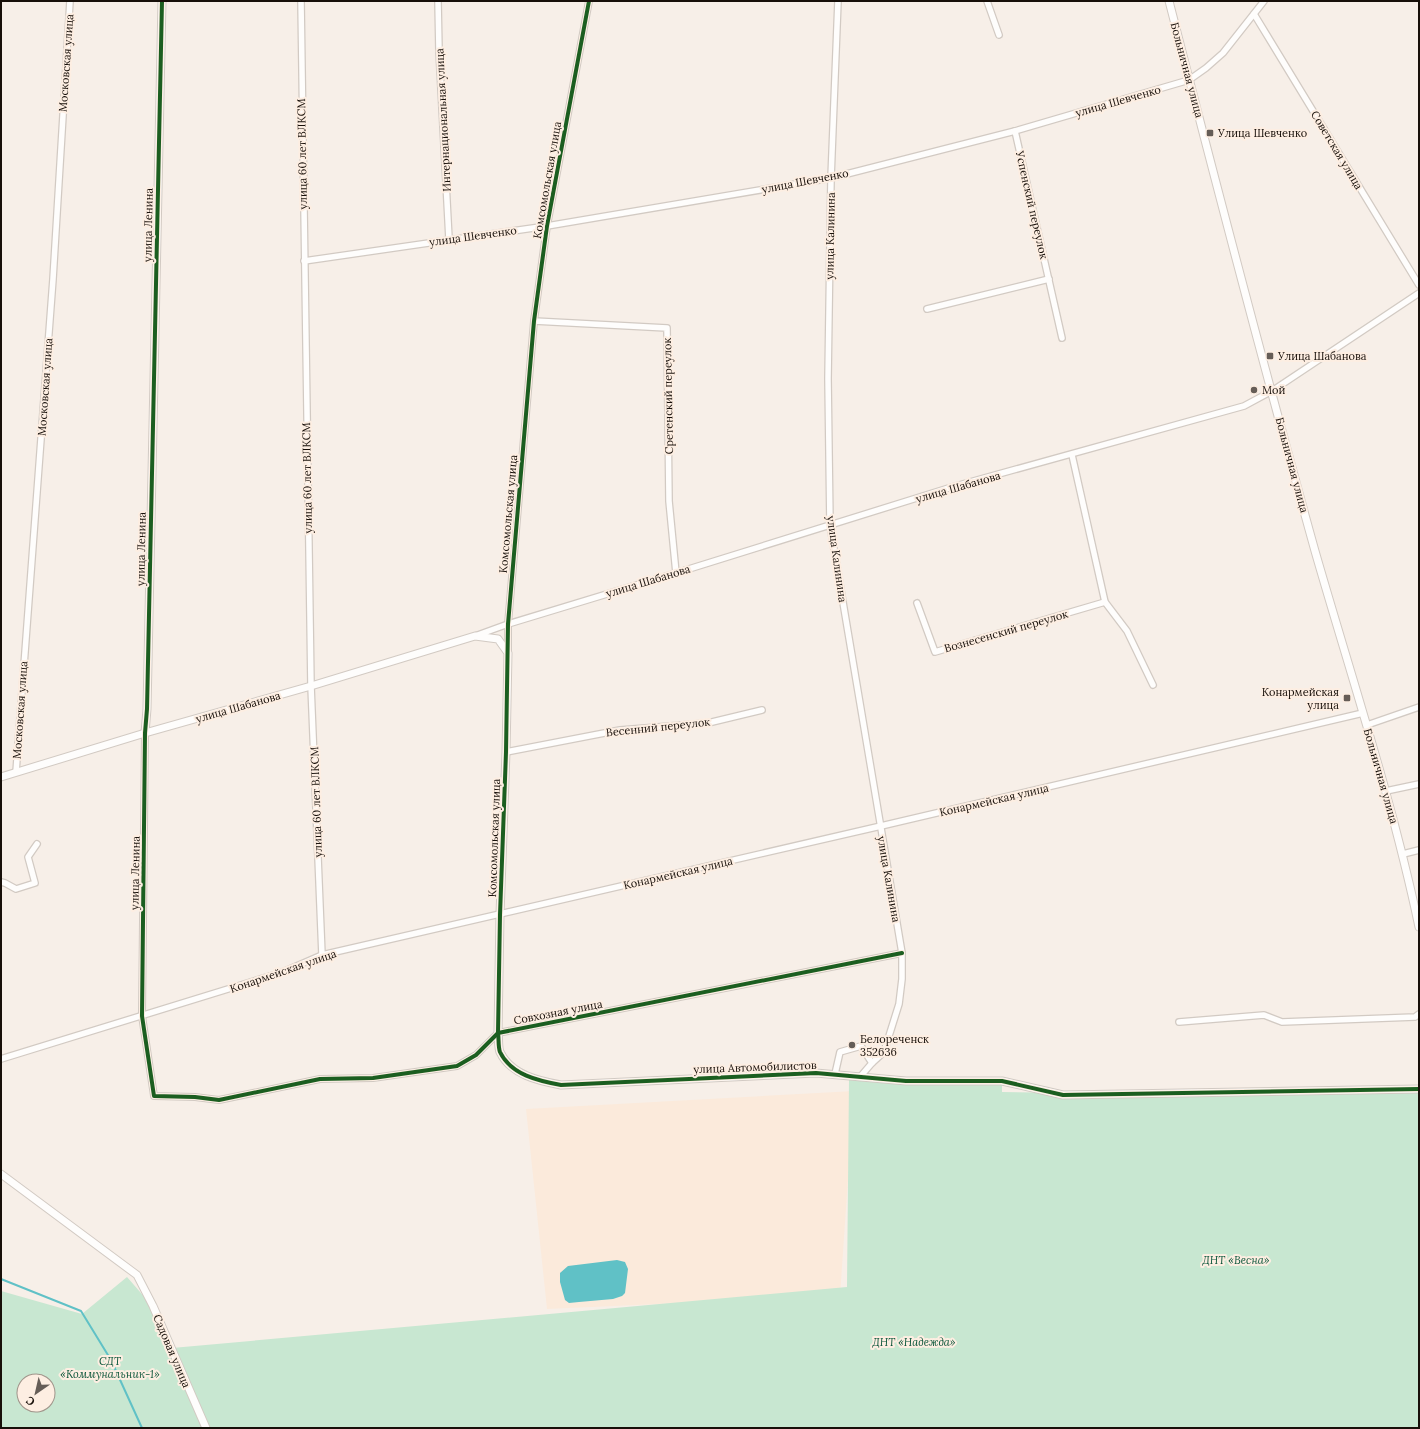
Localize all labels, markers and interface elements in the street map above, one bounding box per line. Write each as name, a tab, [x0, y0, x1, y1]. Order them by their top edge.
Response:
street label: Московская улица	[56, 13, 76, 113]
street label: Больничная улица	[1168, 21, 1207, 120]
street label: Интернациональная улица	[432, 48, 454, 192]
street label: улица Шевченко	[1074, 82, 1162, 120]
street label: улица 60 лет ВЛКСМ	[294, 98, 310, 210]
street label: Советская улица	[1308, 108, 1366, 192]
street label: Комсомольская улица	[530, 120, 564, 240]
place label: Улица Шевченко	[1217, 126, 1307, 140]
marker: Улица Шевченко	[1205, 128, 1215, 138]
street label: Успенский переулок	[1013, 149, 1051, 260]
street label: улица Шевченко	[760, 166, 850, 196]
street label: улица Ленина	[140, 187, 156, 262]
street label: улица Калинина	[822, 192, 838, 280]
street label: улица Шевченко	[428, 223, 518, 249]
street label: Московская улица	[35, 337, 55, 437]
street label: Сретенский переулок	[660, 337, 676, 455]
place label: Улица Шабанова	[1277, 349, 1367, 363]
marker: Улица Шабанова	[1265, 351, 1275, 361]
place label: Мой	[1262, 383, 1286, 397]
marker: Мой	[1249, 385, 1259, 395]
street label: Больничная улица	[1273, 416, 1312, 515]
street label: улица 60 лет ВЛКСМ	[299, 422, 315, 534]
street label: Комсомольская улица	[496, 454, 520, 574]
street label: улица Шабанова	[914, 468, 1002, 506]
street label: улица Ленина	[133, 511, 149, 586]
street label: улица Калинина	[824, 515, 850, 604]
street label: улица Шабанова	[604, 561, 692, 600]
street label: Вознесенский переулок	[943, 607, 1070, 655]
street label: Московская улица	[10, 660, 30, 760]
place label: Конармейская улица	[1262, 685, 1339, 712]
street label: улица Шабанова	[194, 688, 282, 726]
marker: Конармейская улица	[1342, 693, 1352, 703]
street label: Весенний переулок	[605, 715, 711, 739]
street label: Больничная улица	[1361, 727, 1401, 825]
street label: улица 60 лет ВЛКСМ	[307, 746, 325, 858]
street label: Комсомольская улица	[485, 778, 503, 898]
street label: Конармейская улица	[938, 781, 1050, 819]
street label: улица Ленина	[127, 835, 143, 910]
street label: улица Калинина	[875, 835, 904, 924]
street label: Конармейская улица	[622, 854, 734, 892]
street label: Конармейская улица	[228, 946, 338, 996]
street label: Совхозная улица	[512, 996, 604, 1027]
place label: Белореченск 352636	[860, 1032, 929, 1059]
marker: Белореченск 352636	[847, 1040, 857, 1050]
street label: улица Автомобилистов	[693, 1058, 817, 1076]
park label: ДНТ «Весна»	[1201, 1253, 1270, 1267]
street label: Садовая улица	[150, 1312, 194, 1390]
park label: ДНТ «Надежда»	[871, 1335, 956, 1349]
park label: СДТ «Коммунальник-1»	[60, 1354, 160, 1381]
north arrow	[16, 1373, 56, 1413]
text: С	[23, 1393, 37, 1409]

